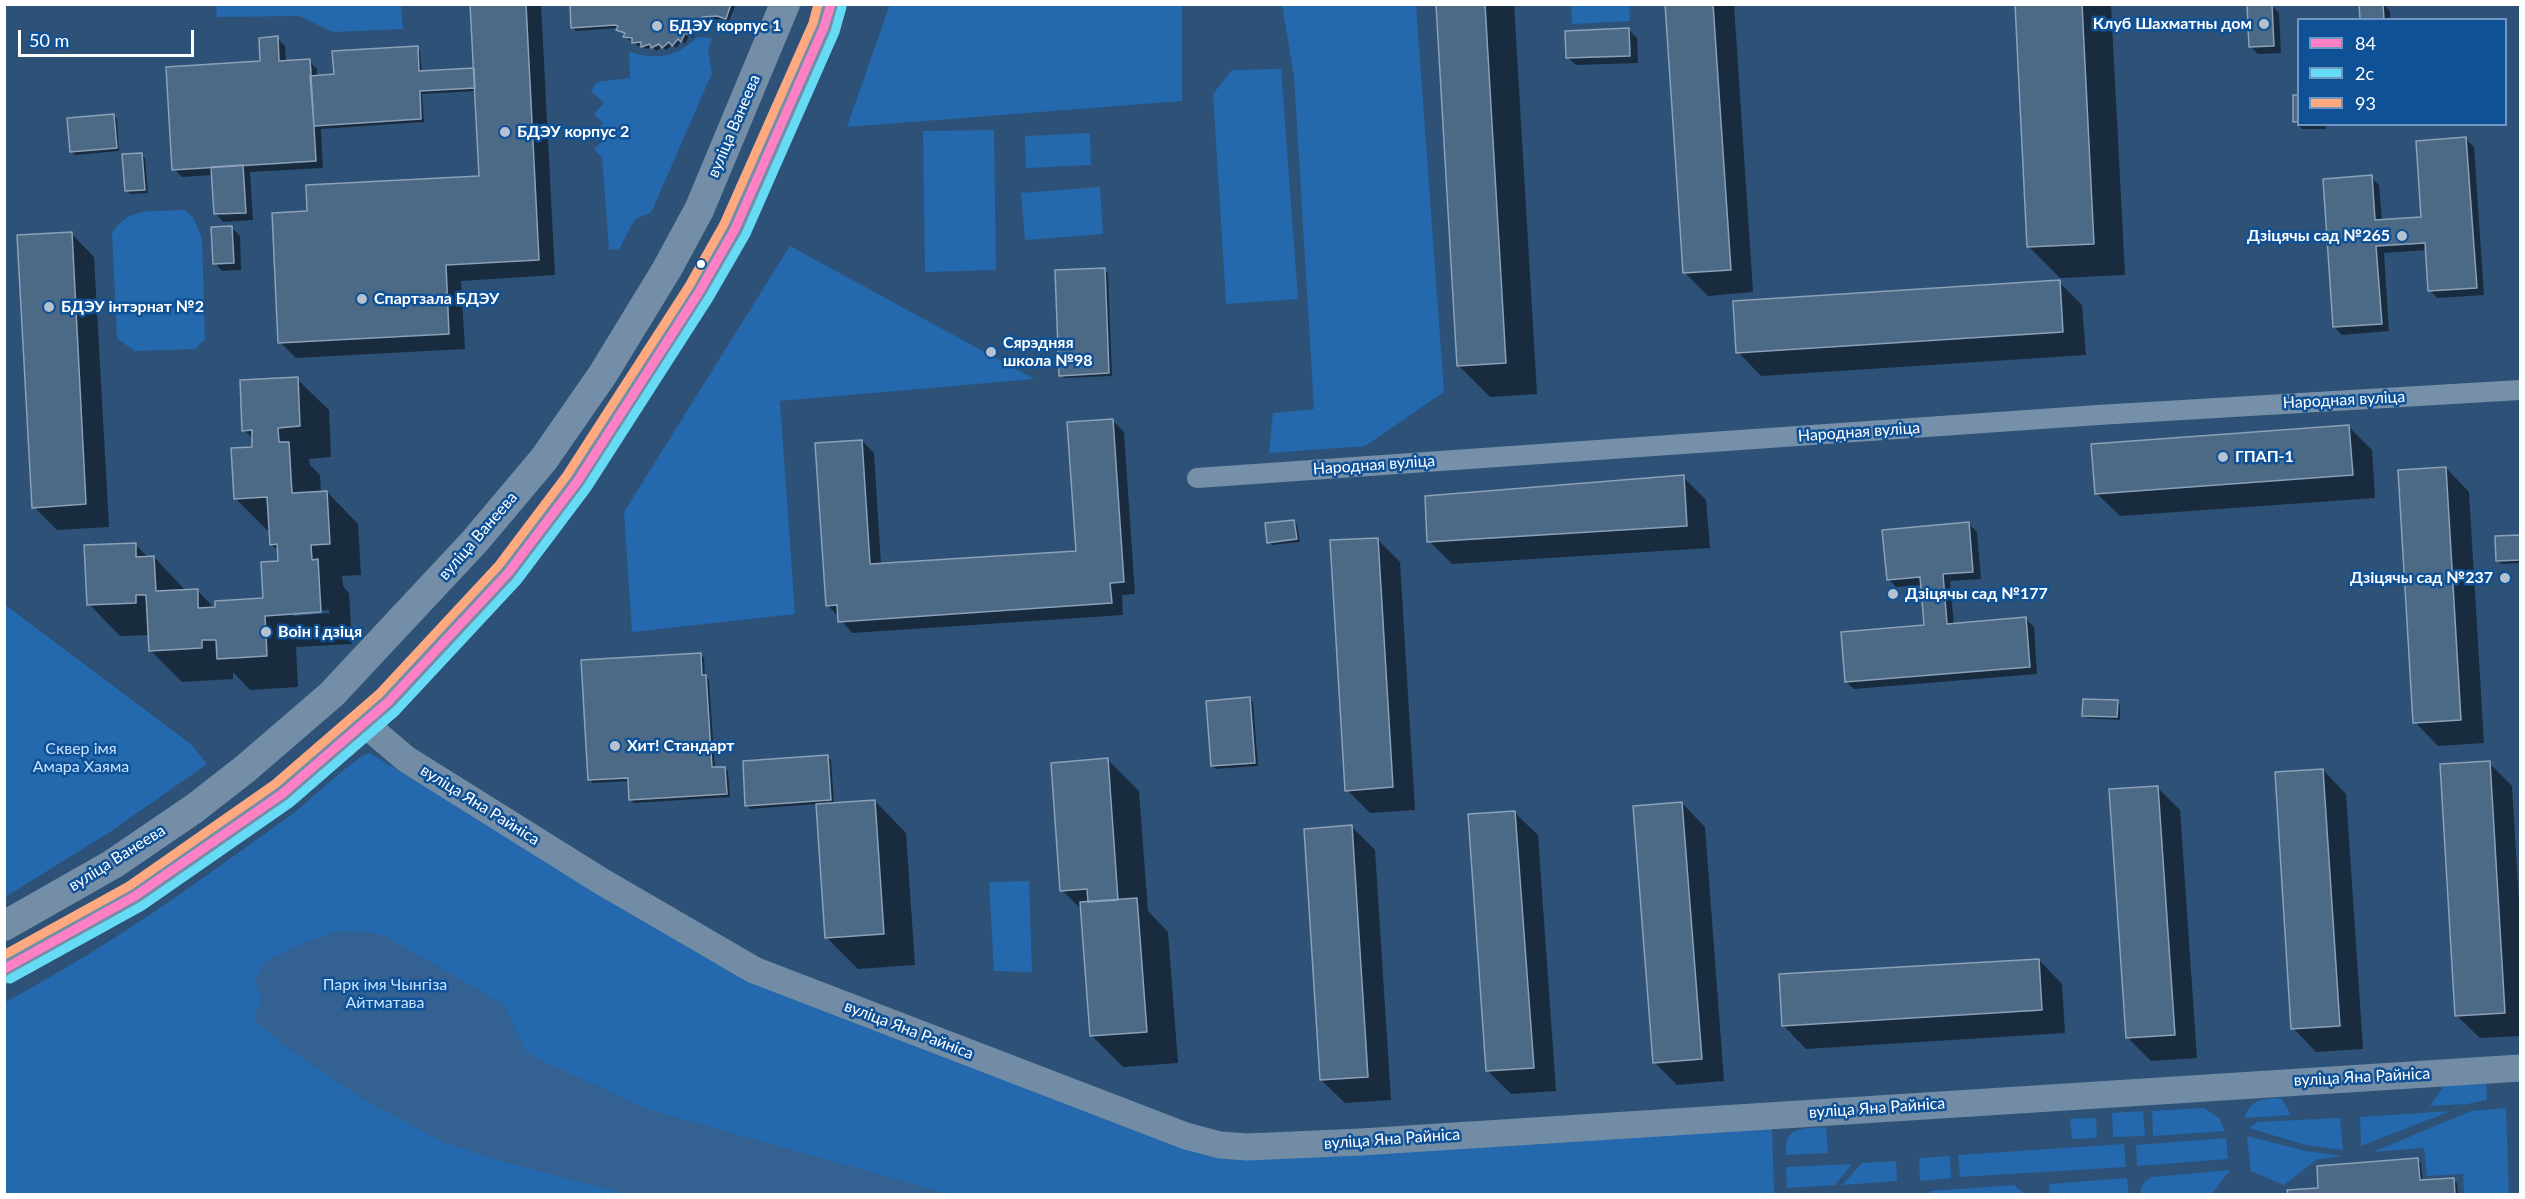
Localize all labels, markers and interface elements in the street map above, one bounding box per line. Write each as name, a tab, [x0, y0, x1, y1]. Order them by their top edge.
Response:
place label: Клуб Шахматны дом	[2093, 14, 2252, 34]
place label: БДЭУ корпус 1	[669, 16, 781, 36]
marker: Клуб Шахматны дом	[2257, 17, 2271, 31]
scale bar	[21, 18, 196, 56]
legend	[2297, 18, 2507, 126]
marker: БДЭУ корпус 1	[650, 19, 664, 33]
text: 50 m	[29, 29, 69, 51]
text: 84	[2355, 32, 2376, 54]
text: 2с	[2355, 62, 2374, 84]
street label: вуліца Ванеева	[704, 72, 764, 180]
text: 93	[2355, 92, 2376, 114]
place label: БДЭУ корпус 2	[517, 122, 629, 142]
marker: БДЭУ корпус 2	[498, 125, 512, 139]
place label: Дзіцячы сад №265	[2247, 226, 2390, 246]
marker: Дзіцячы сад №265	[2395, 229, 2409, 243]
unlabelled marker	[695, 258, 707, 270]
place label: Спартзала БДЭУ	[374, 289, 499, 309]
marker: Спартзала БДЭУ	[355, 292, 369, 306]
place label: БДЭУ інтэрнат №2	[61, 297, 204, 317]
marker: БДЭУ інтэрнат №2	[42, 300, 56, 314]
place label: Сярэдняя школа №98	[1003, 333, 1093, 371]
marker: Сярэдняя школа №98	[984, 345, 998, 359]
street label: Народная вуліца	[2282, 387, 2406, 413]
street label: Народная вуліца	[1797, 418, 1921, 446]
place label: ГПАП-1	[2235, 447, 2294, 467]
marker: ГПАП-1	[2216, 450, 2230, 464]
street label: Народная вуліца	[1312, 451, 1436, 479]
street label: вуліца Ванеева	[435, 488, 521, 584]
place label: Дзіцячы сад №237	[2350, 568, 2493, 588]
marker: Дзіцячы сад №237	[2498, 571, 2512, 585]
place label: Дзіцячы сад №177	[1905, 584, 2048, 604]
marker: Дзіцячы сад №177	[1886, 587, 1900, 601]
place label: Воін і дзіця	[278, 622, 362, 642]
marker: Воін і дзіця	[259, 625, 273, 639]
place label: Хит! Стандарт	[627, 736, 734, 756]
park label: Сквер імя Амара Хаяма	[33, 739, 129, 777]
marker: Хит! Стандарт	[608, 739, 622, 753]
street label: вуліца Яна Райніса	[417, 761, 543, 849]
street label: вуліца Ванеева	[65, 821, 169, 895]
park label: Парк імя Чынгіза Айтматава	[323, 975, 447, 1013]
street label: вуліца Яна Райніса	[842, 997, 976, 1063]
street label: вуліца Яна Райніса	[2293, 1064, 2431, 1090]
street label: вуліца Яна Райніса	[1808, 1094, 1946, 1122]
street label: вуліца Яна Райніса	[1323, 1125, 1461, 1153]

